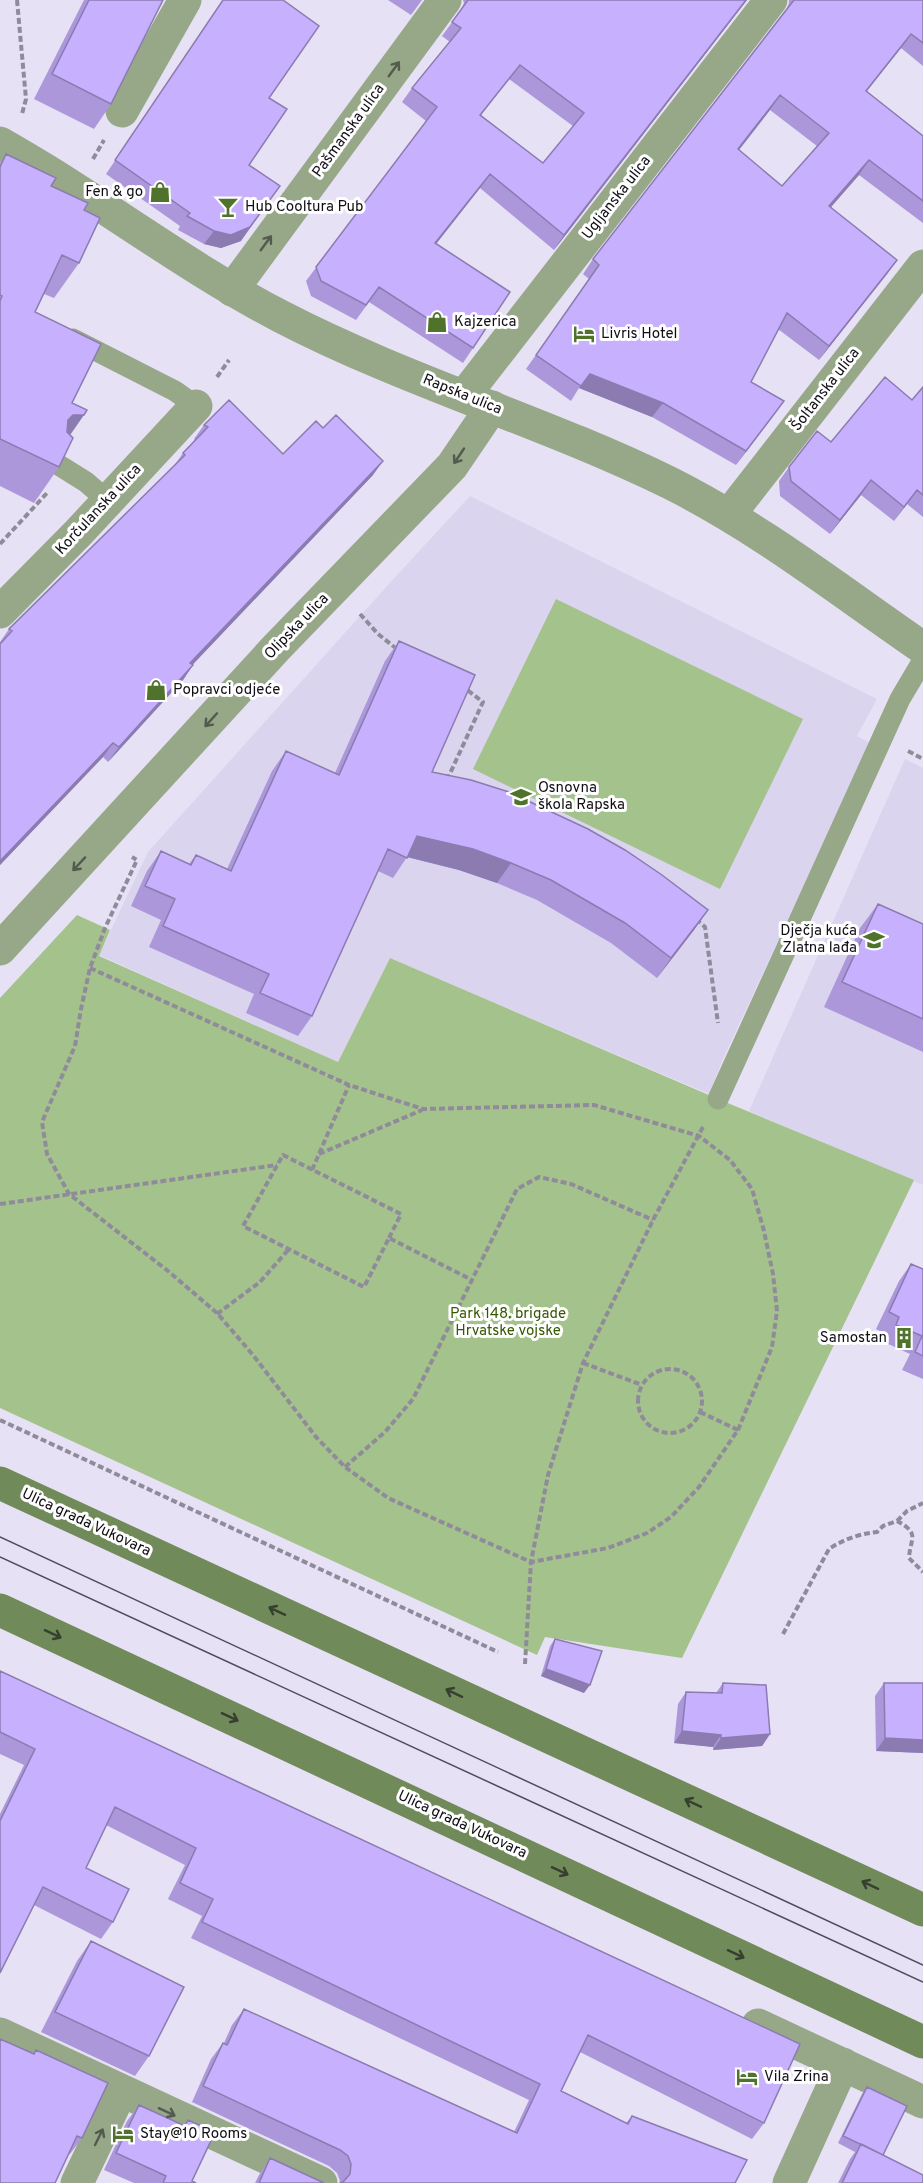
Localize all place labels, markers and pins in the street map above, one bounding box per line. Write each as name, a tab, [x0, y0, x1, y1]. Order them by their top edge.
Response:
shop icon: Fen & go	[148, 180, 172, 204]
place label: Fen & go	[85, 183, 143, 202]
bar icon: Hub Cooltura Pub	[216, 195, 240, 219]
place label: Hub Cooltura Pub	[245, 198, 363, 217]
shop icon: Kajzerica	[425, 310, 449, 334]
place label: Kajzerica	[454, 313, 516, 332]
hotel icon: Livris Hotel	[572, 322, 596, 346]
place label: Livris Hotel	[601, 325, 677, 344]
shop icon: Popravci odjeće	[144, 678, 168, 702]
place label: Popravci odjeće	[173, 681, 280, 700]
place label: Osnovna škola Rapska	[538, 779, 625, 815]
school or university icon: Osnovna škola Rapska	[509, 785, 533, 809]
place label: Dječja kuća Zlatna lađa	[780, 922, 857, 958]
school or university icon: Dječja kuća Zlatna lađa	[862, 928, 886, 952]
building icon: Samostan	[892, 1326, 916, 1350]
place label: Samostan	[820, 1329, 887, 1348]
hotel icon: Vila Zrina	[735, 2065, 759, 2089]
place label: Vila Zrina	[764, 2068, 829, 2087]
hotel icon: Stay@10 Rooms	[111, 2122, 135, 2146]
place label: Stay@10 Rooms	[140, 2125, 247, 2144]

